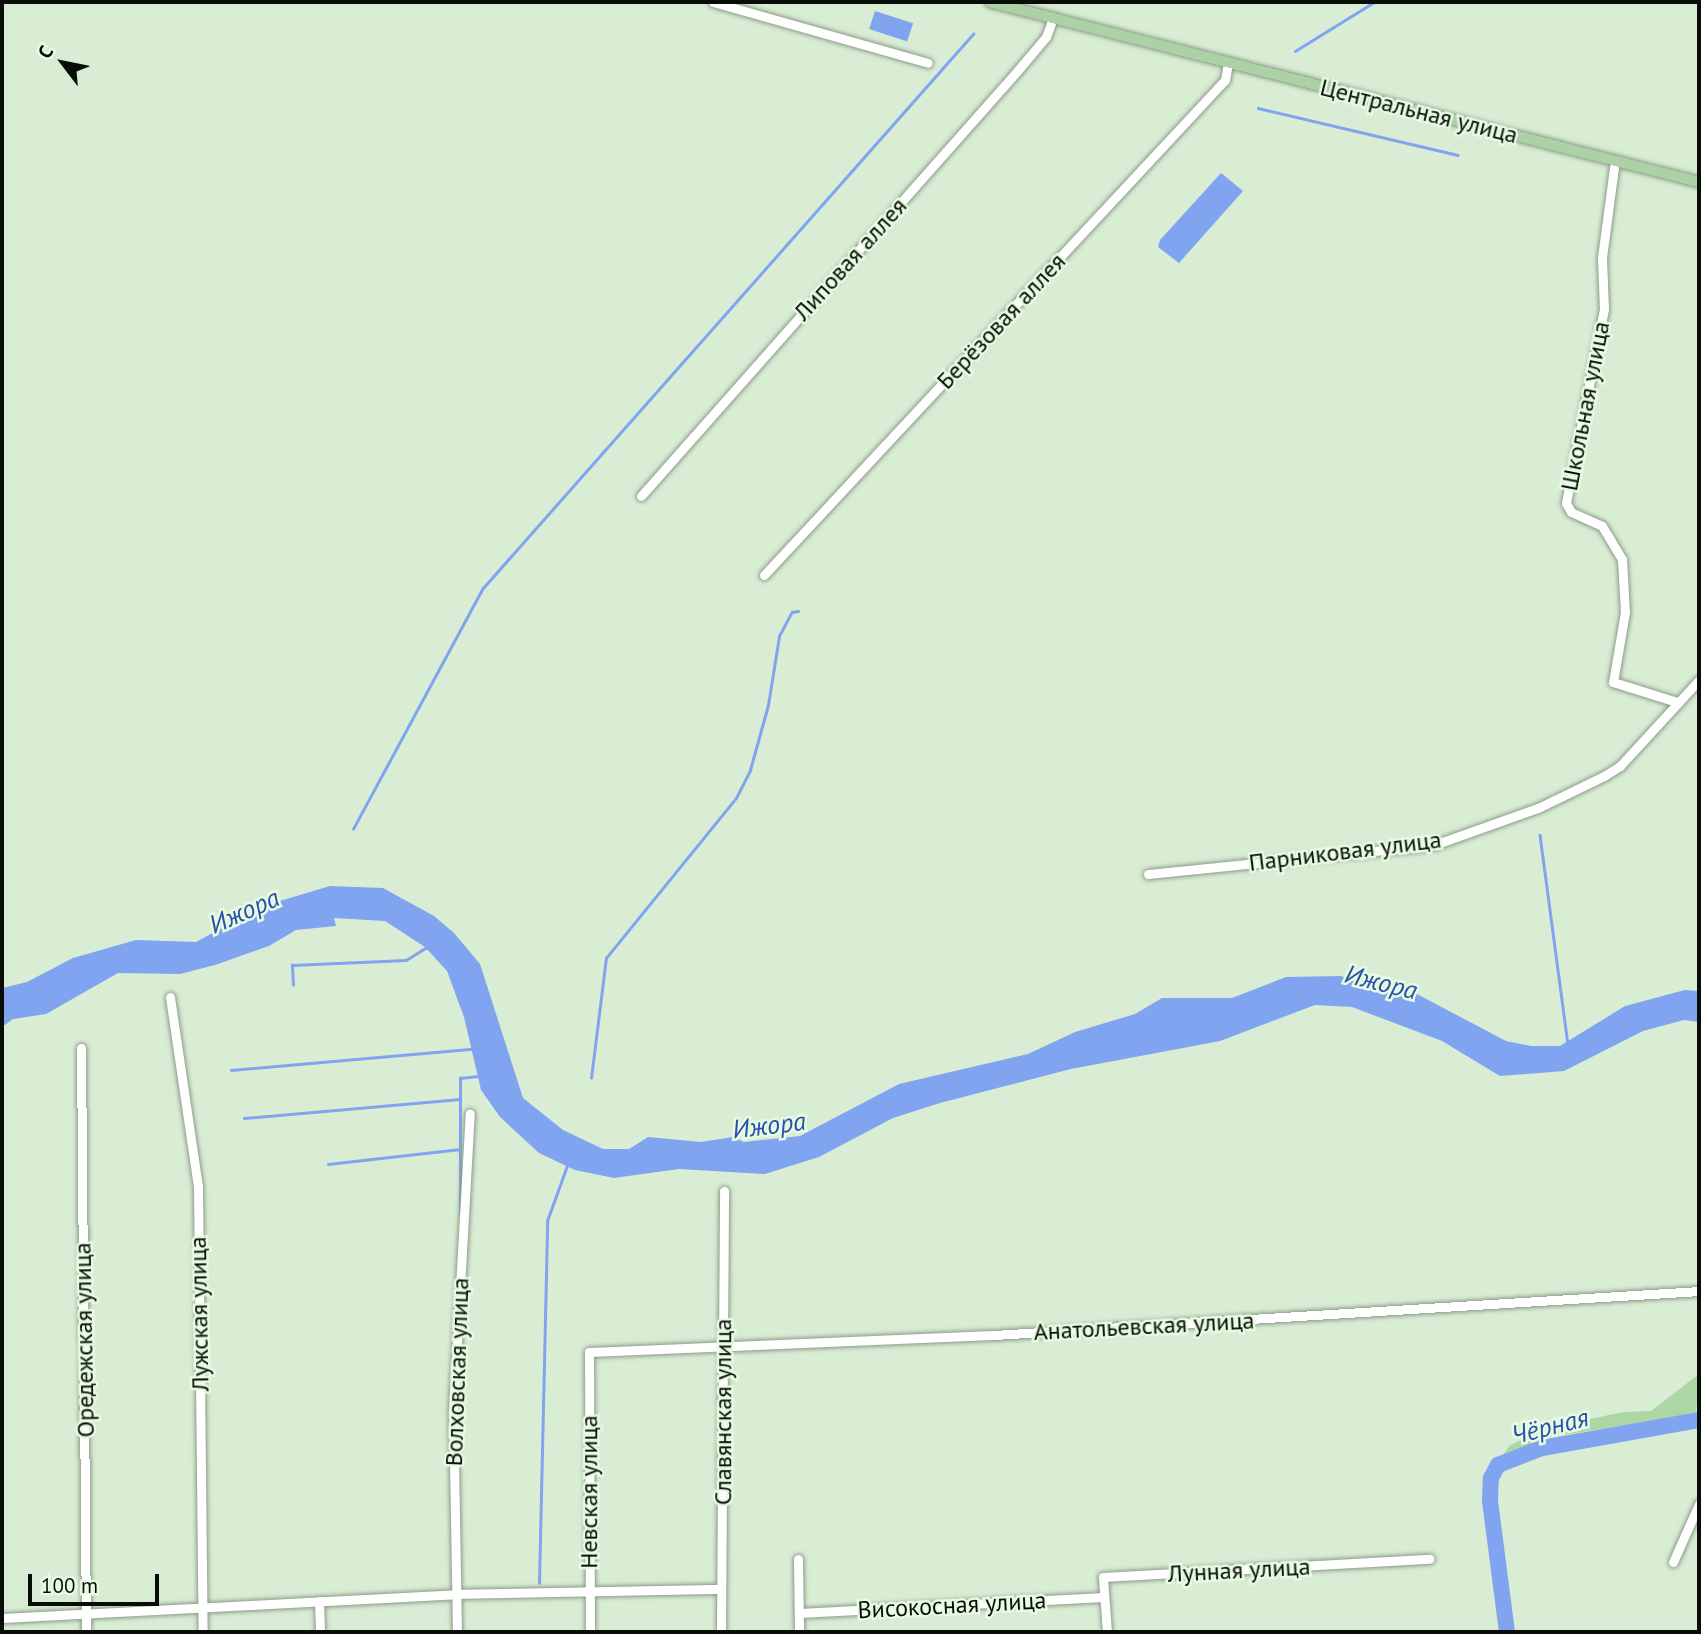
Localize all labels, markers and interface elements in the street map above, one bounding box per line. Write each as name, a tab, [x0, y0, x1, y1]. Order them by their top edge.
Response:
north arrow	[28, 28, 98, 98]
text: С	[32, 41, 58, 63]
street label: Центральная улица	[1317, 73, 1521, 149]
street label: Липовая аллея	[787, 192, 913, 326]
street label: Берёзовая аллея	[931, 247, 1071, 395]
street label: Школьная улица	[1554, 319, 1616, 493]
street label: Парниковая улица	[1247, 825, 1443, 877]
water label: Ижора	[204, 882, 284, 940]
water label: Ижора	[1342, 958, 1420, 1006]
water label: Ижора	[731, 1105, 807, 1145]
street label: Лужская улица	[183, 1236, 215, 1392]
street label: Оредежская улица	[68, 1242, 100, 1438]
street label: Волховская улица	[439, 1277, 475, 1467]
street label: Анатольевская улица	[1033, 1306, 1255, 1346]
street label: Славянская улица	[709, 1319, 737, 1505]
water label: Чёрная	[1508, 1401, 1592, 1451]
street label: Невская улица	[575, 1415, 603, 1569]
street label: Лунная улица	[1167, 1552, 1311, 1588]
scale bar	[32, 1560, 163, 1604]
text: 100 m	[41, 1572, 98, 1599]
street label: Високосная улица	[857, 1586, 1047, 1624]

